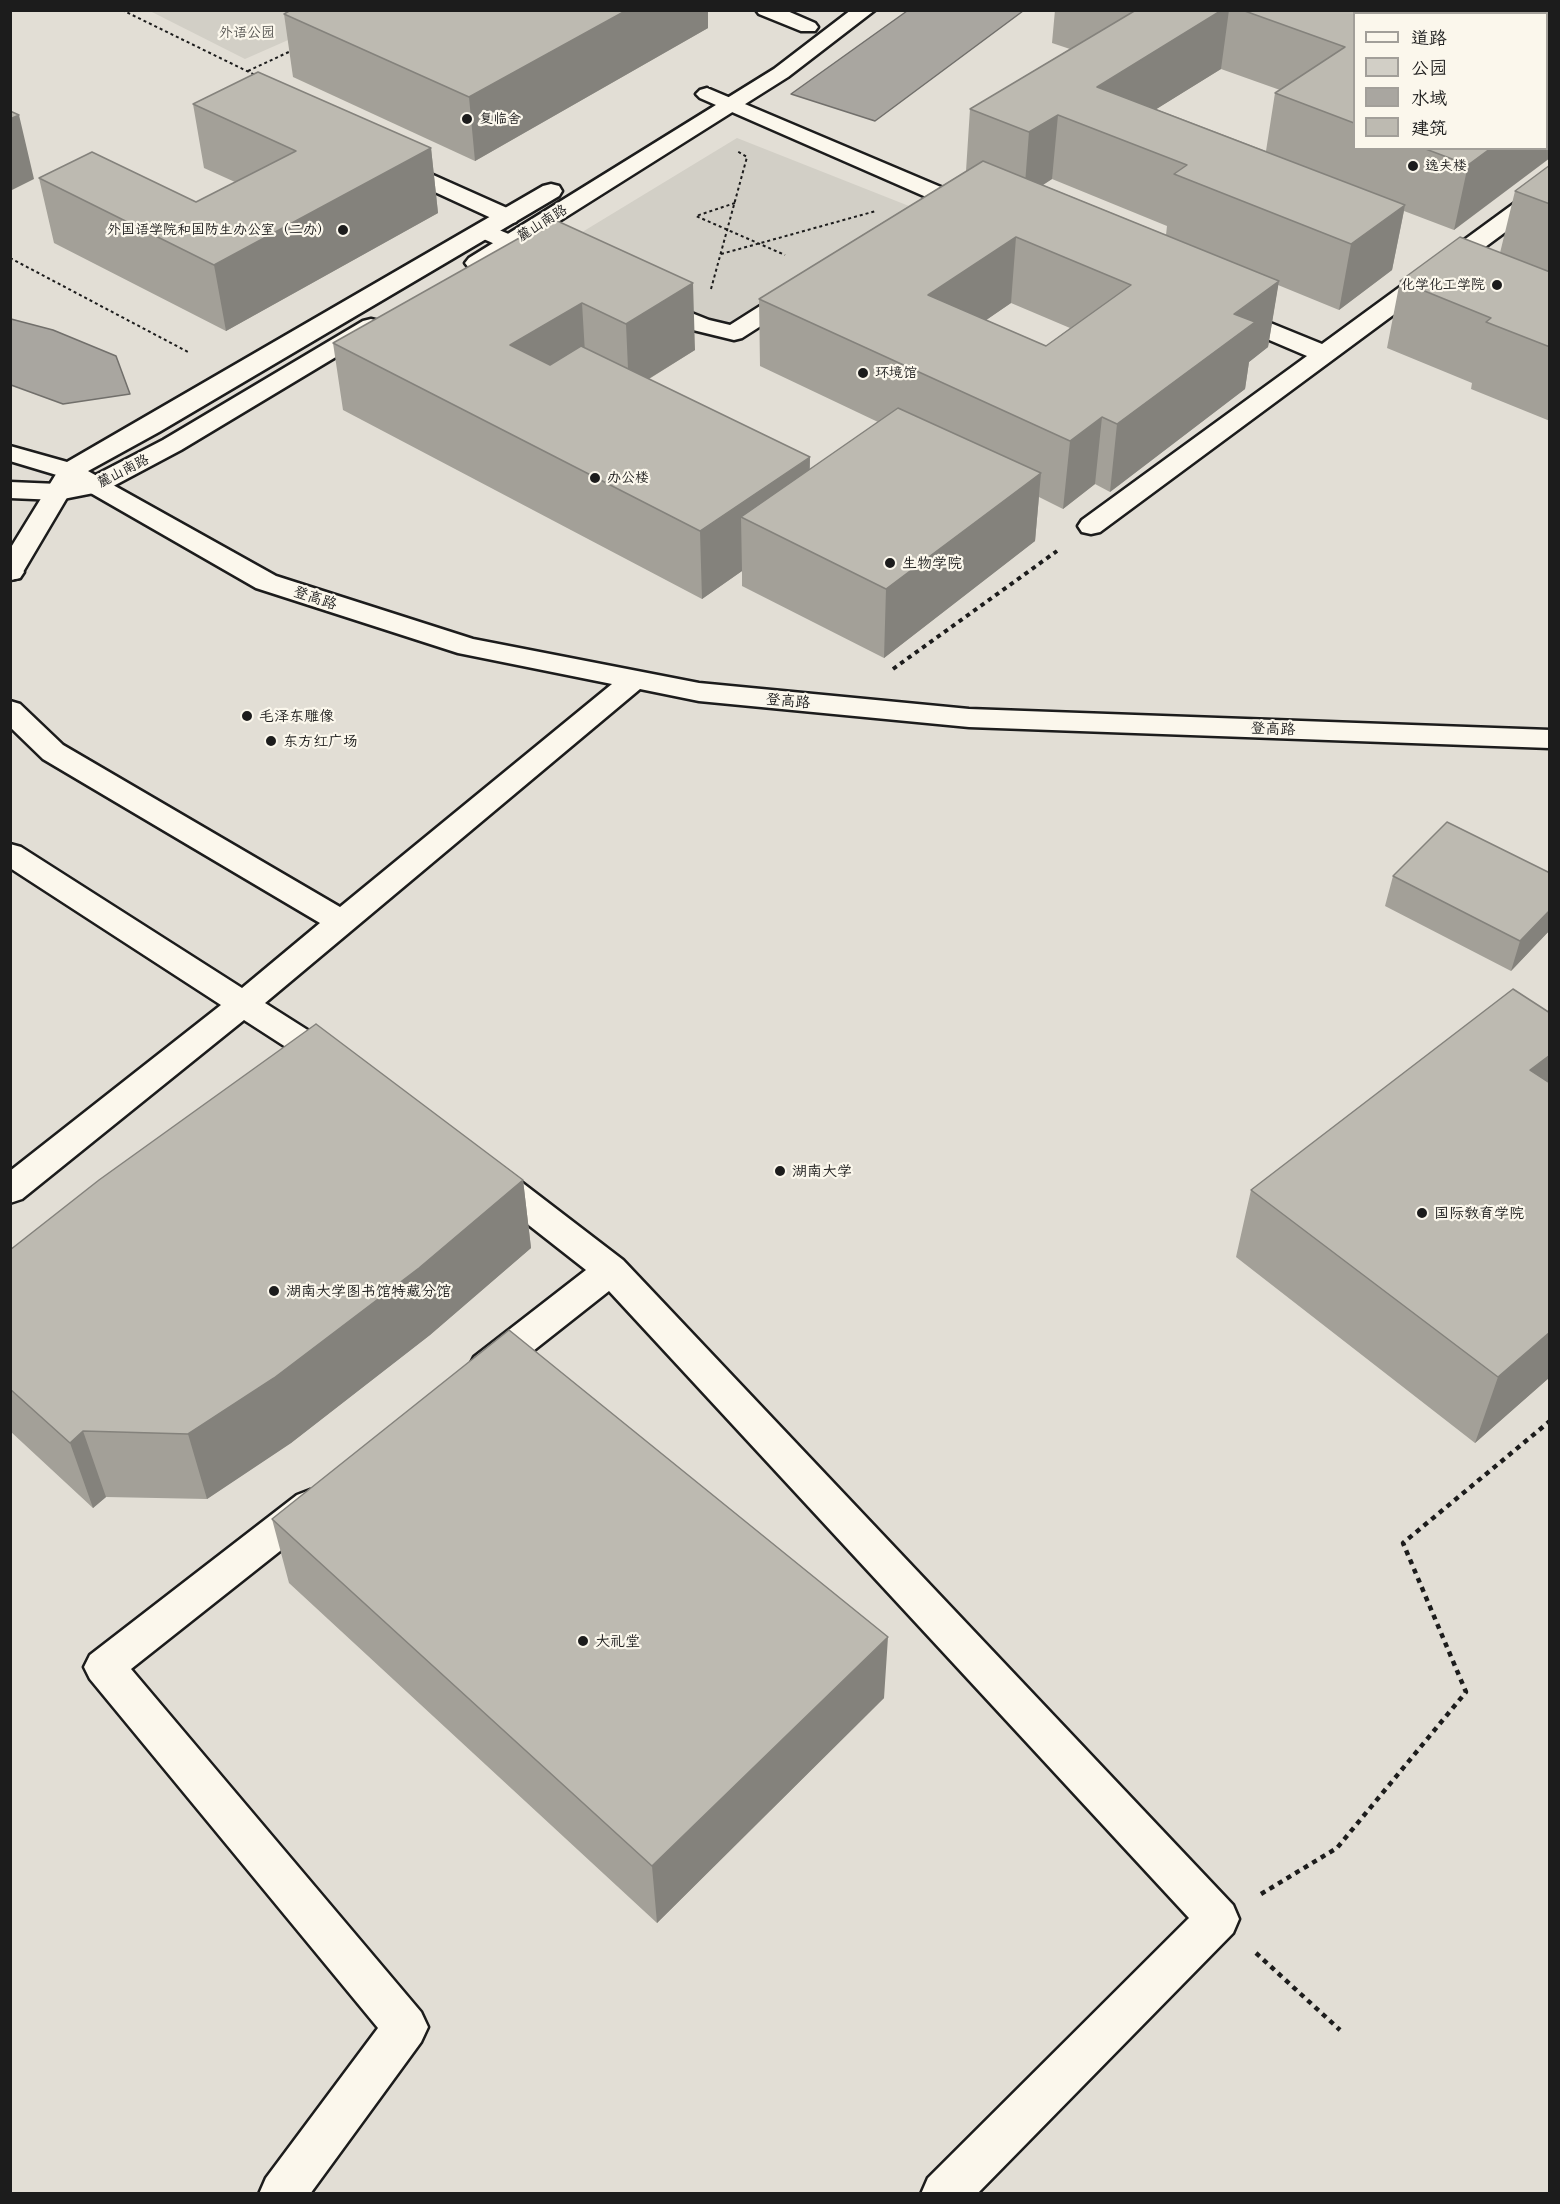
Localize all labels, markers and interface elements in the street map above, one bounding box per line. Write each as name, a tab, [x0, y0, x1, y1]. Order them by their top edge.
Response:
legend	[1353, 12, 1548, 150]
park label: 外语公园	[219, 25, 275, 41]
text: 道路	[1411, 25, 1447, 49]
text: 公园	[1411, 55, 1447, 79]
text: 水域	[1411, 85, 1447, 109]
place label: 复临舍	[479, 111, 521, 127]
marker: 复临舍	[460, 112, 474, 126]
text: 建筑	[1411, 115, 1447, 139]
place label: 逸夫楼	[1425, 158, 1467, 174]
marker: 逸夫楼	[1406, 159, 1420, 173]
street label: 麓山南路	[514, 201, 570, 245]
place label: 外国语学院和国防生办公室（二办）	[107, 222, 331, 238]
marker: 外国语学院和国防生办公室（二办）	[336, 223, 350, 237]
place label: 化学化工学院	[1401, 277, 1485, 293]
marker: 化学化工学院	[1490, 278, 1504, 292]
place label: 环境馆	[875, 365, 917, 381]
marker: 环境馆	[856, 366, 870, 380]
street label: 麓山南路	[94, 451, 152, 491]
place label: 办公楼	[607, 470, 649, 486]
marker: 办公楼	[588, 471, 602, 485]
place label: 生物学院	[902, 554, 962, 572]
marker: 生物学院	[883, 556, 897, 570]
street label: 登高路	[291, 582, 339, 614]
street label: 登高路	[765, 690, 811, 712]
place label: 毛泽东雕像	[259, 707, 334, 725]
marker: 毛泽东雕像	[240, 709, 254, 723]
street label: 登高路	[1250, 719, 1296, 739]
place label: 东方红广场	[283, 732, 358, 750]
marker: 东方红广场	[264, 734, 278, 748]
place label: 湖南大学	[792, 1162, 852, 1180]
marker: 湖南大学	[773, 1164, 787, 1178]
place label: 国际教育学院	[1434, 1204, 1524, 1222]
marker: 国际教育学院	[1415, 1206, 1429, 1220]
place label: 湖南大学图书馆特藏分馆	[286, 1282, 451, 1300]
marker: 湖南大学图书馆特藏分馆	[267, 1284, 281, 1298]
place label: 大礼堂	[595, 1632, 640, 1650]
marker: 大礼堂	[576, 1634, 590, 1648]

